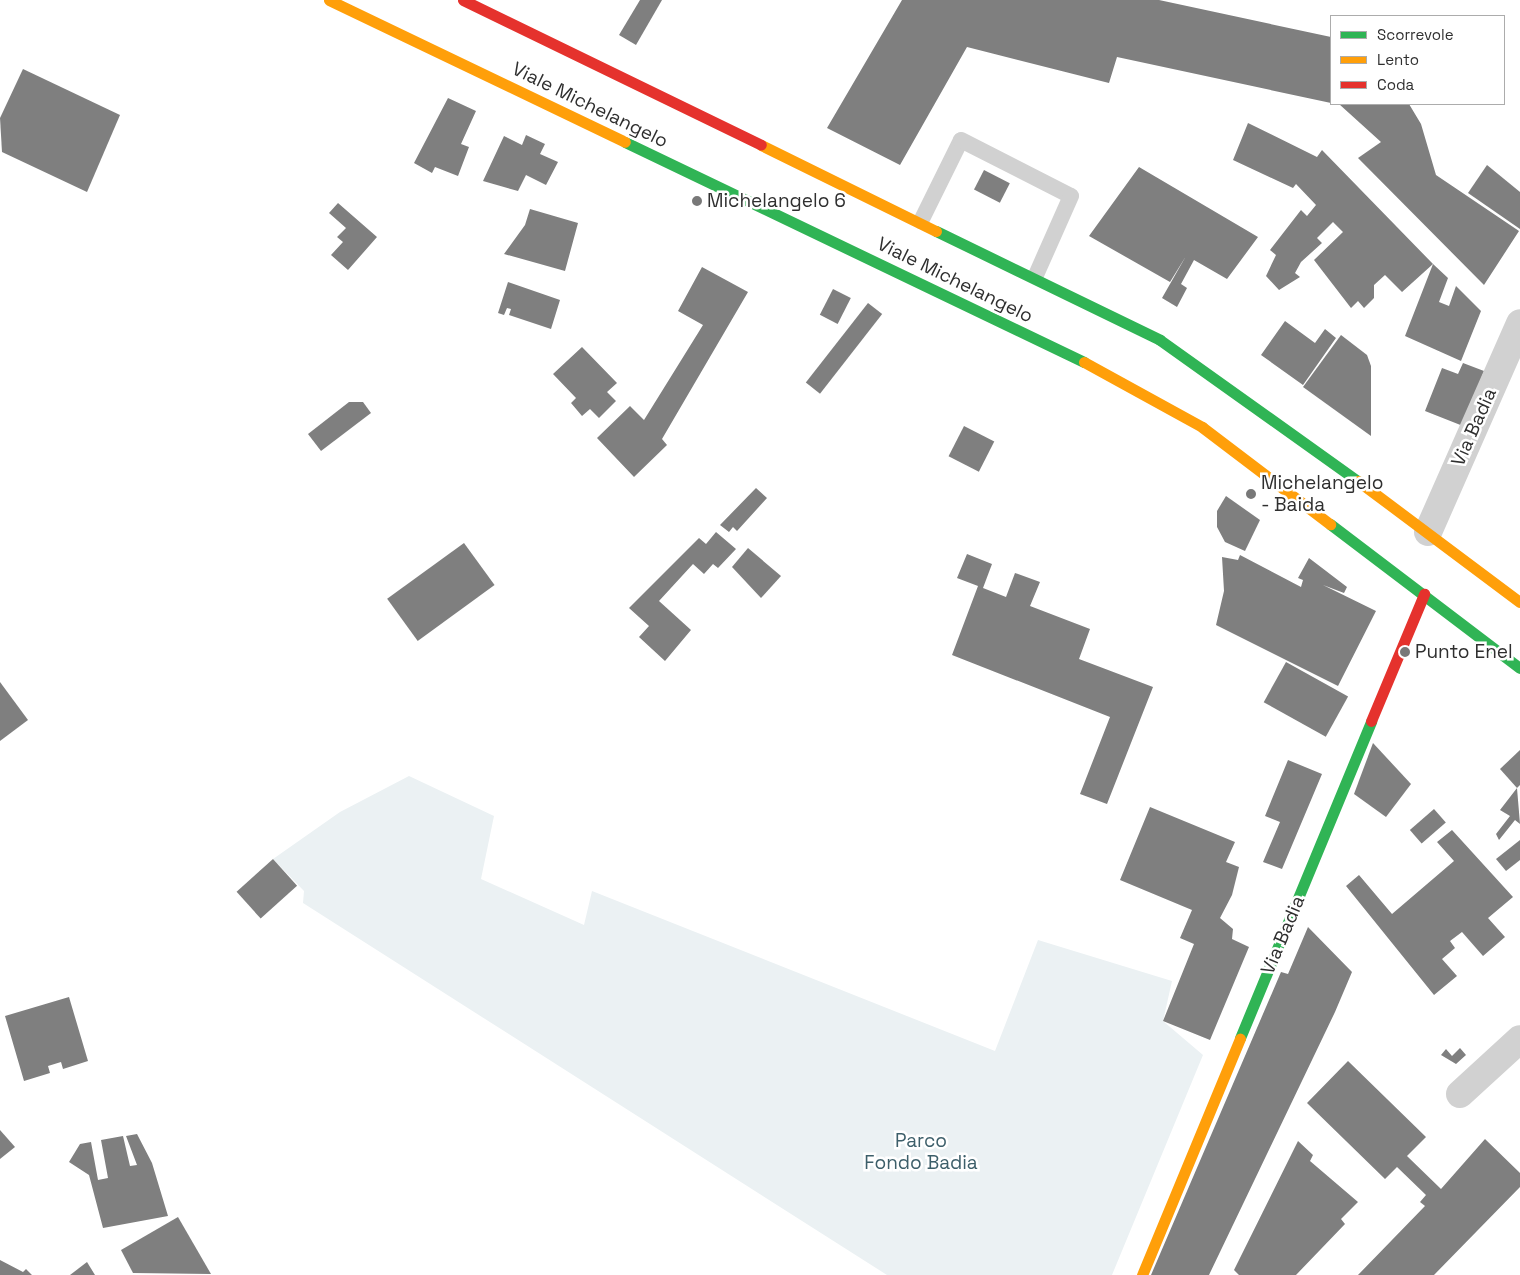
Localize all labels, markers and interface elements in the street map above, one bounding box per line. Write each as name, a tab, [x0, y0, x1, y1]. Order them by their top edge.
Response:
legend	[1330, 15, 1505, 105]
text: Scorrevole	[1377, 25, 1454, 44]
text: Lento	[1377, 50, 1419, 69]
street label: Viale Michelangelo	[508, 57, 672, 153]
text: Coda	[1377, 75, 1414, 94]
place label: Michelangelo 6	[707, 190, 846, 212]
marker: Michelangelo 6	[691, 195, 703, 207]
street label: Viale Michelangelo	[873, 232, 1037, 328]
street label: Via Badia	[1447, 384, 1501, 470]
place label: Michelangelo - Baida	[1261, 472, 1383, 516]
marker: Michelangelo - Baida	[1245, 488, 1257, 500]
place label: Punto Enel	[1415, 641, 1513, 663]
marker: Punto Enel	[1399, 646, 1411, 658]
street label: Via Badia	[1256, 892, 1310, 978]
park label: Parco Fondo Badia	[864, 1130, 978, 1174]

